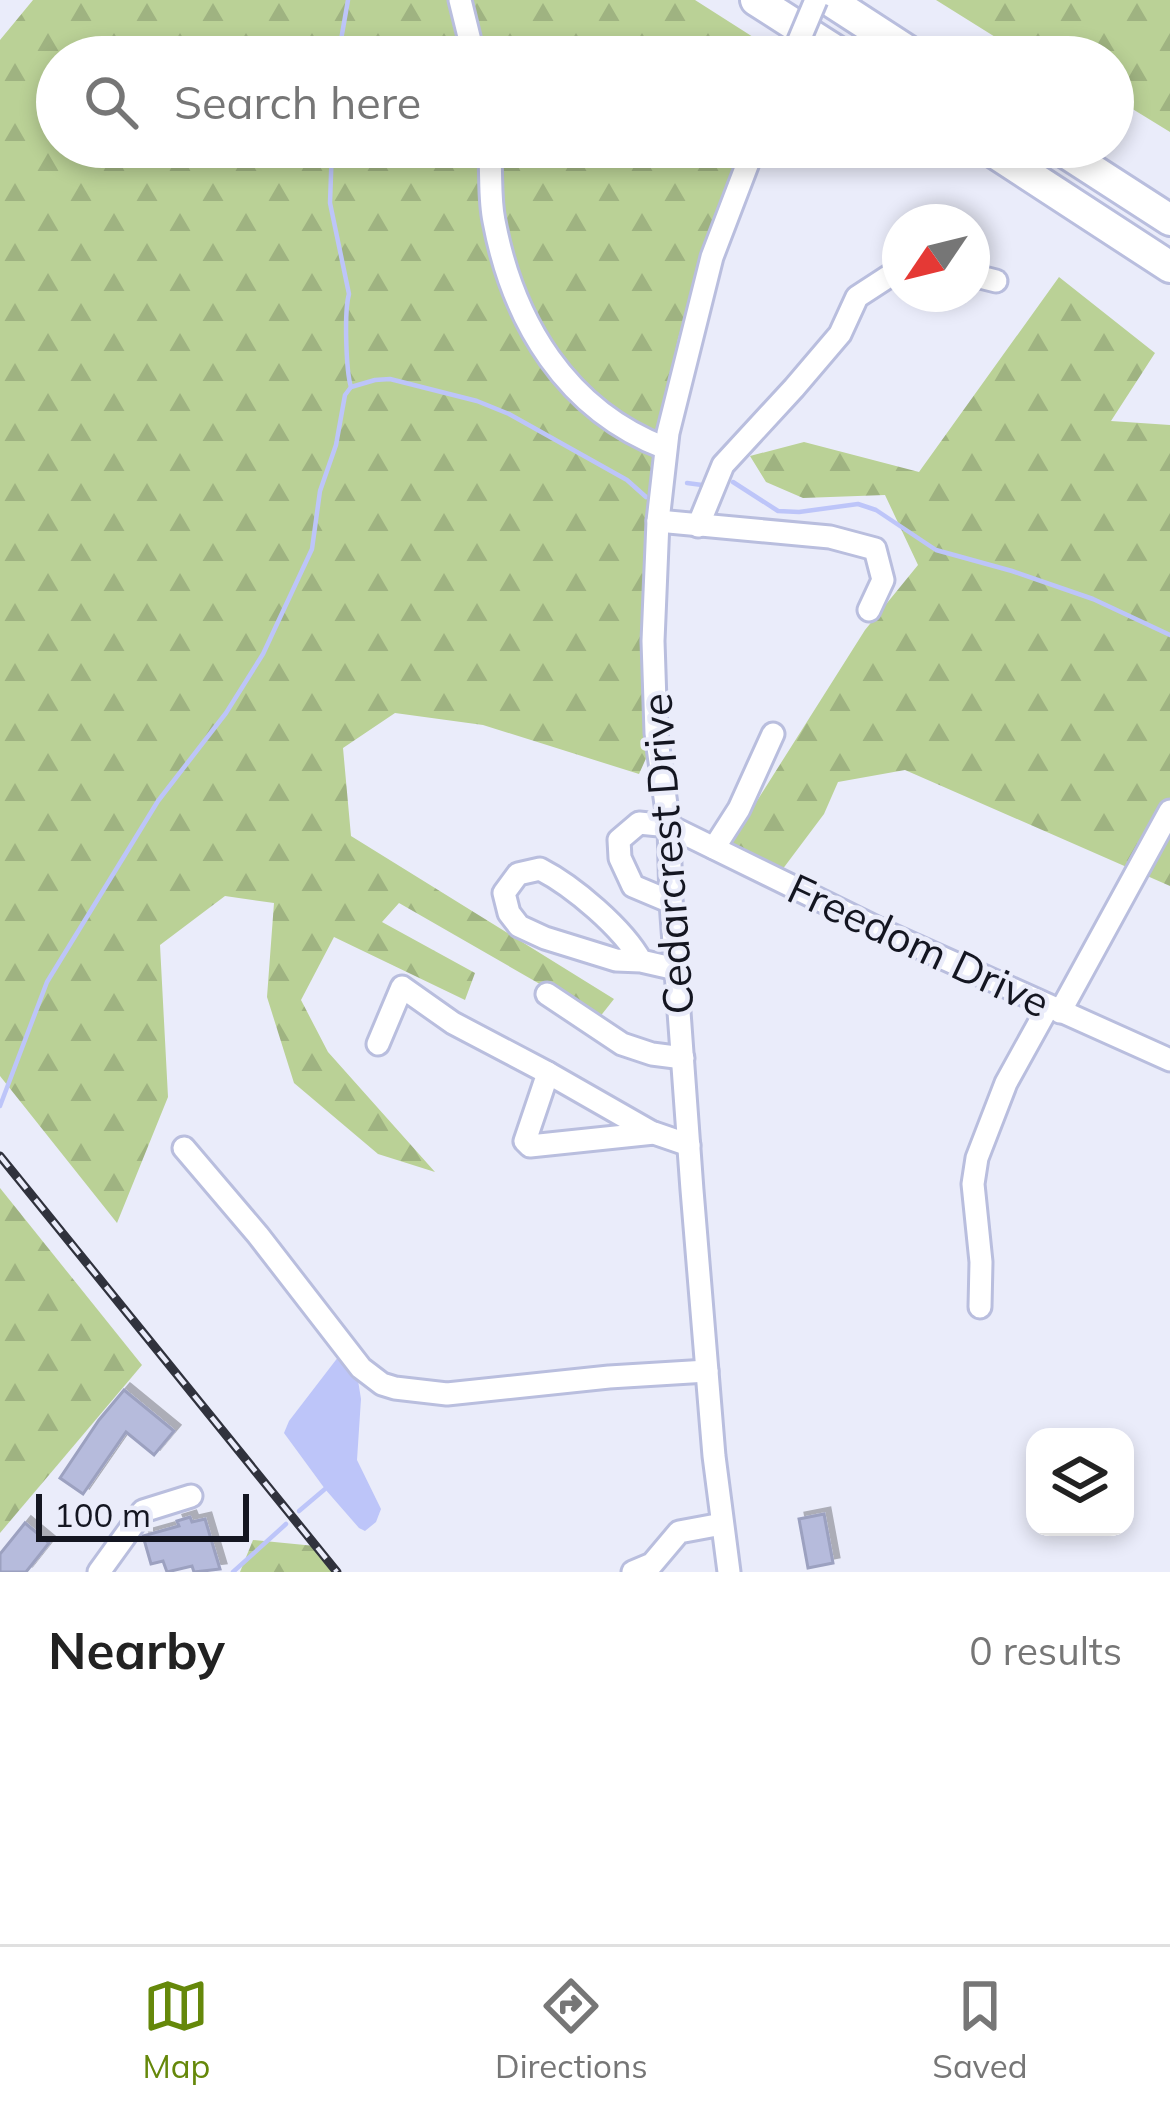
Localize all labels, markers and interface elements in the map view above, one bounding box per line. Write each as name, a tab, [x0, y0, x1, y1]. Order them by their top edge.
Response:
search box	[36, 36, 1134, 168]
icon: search	[78, 69, 144, 135]
text: Search here	[174, 74, 421, 130]
north arrow	[882, 204, 990, 312]
street label: Cedarcrest Drive	[629, 692, 705, 1016]
street label: Freedom Drive	[780, 861, 1058, 1029]
map controls	[1026, 1428, 1134, 1536]
button: layers	[1026, 1428, 1134, 1536]
scale bar	[36, 1488, 249, 1541]
text: 100 m	[54, 1494, 151, 1535]
text: Nearby	[48, 1618, 225, 1682]
text: 0 results	[969, 1626, 1122, 1675]
tab: Map	[142, 1973, 210, 2086]
tab: Directions	[495, 1973, 648, 2086]
tab: Saved	[932, 1973, 1028, 2086]

